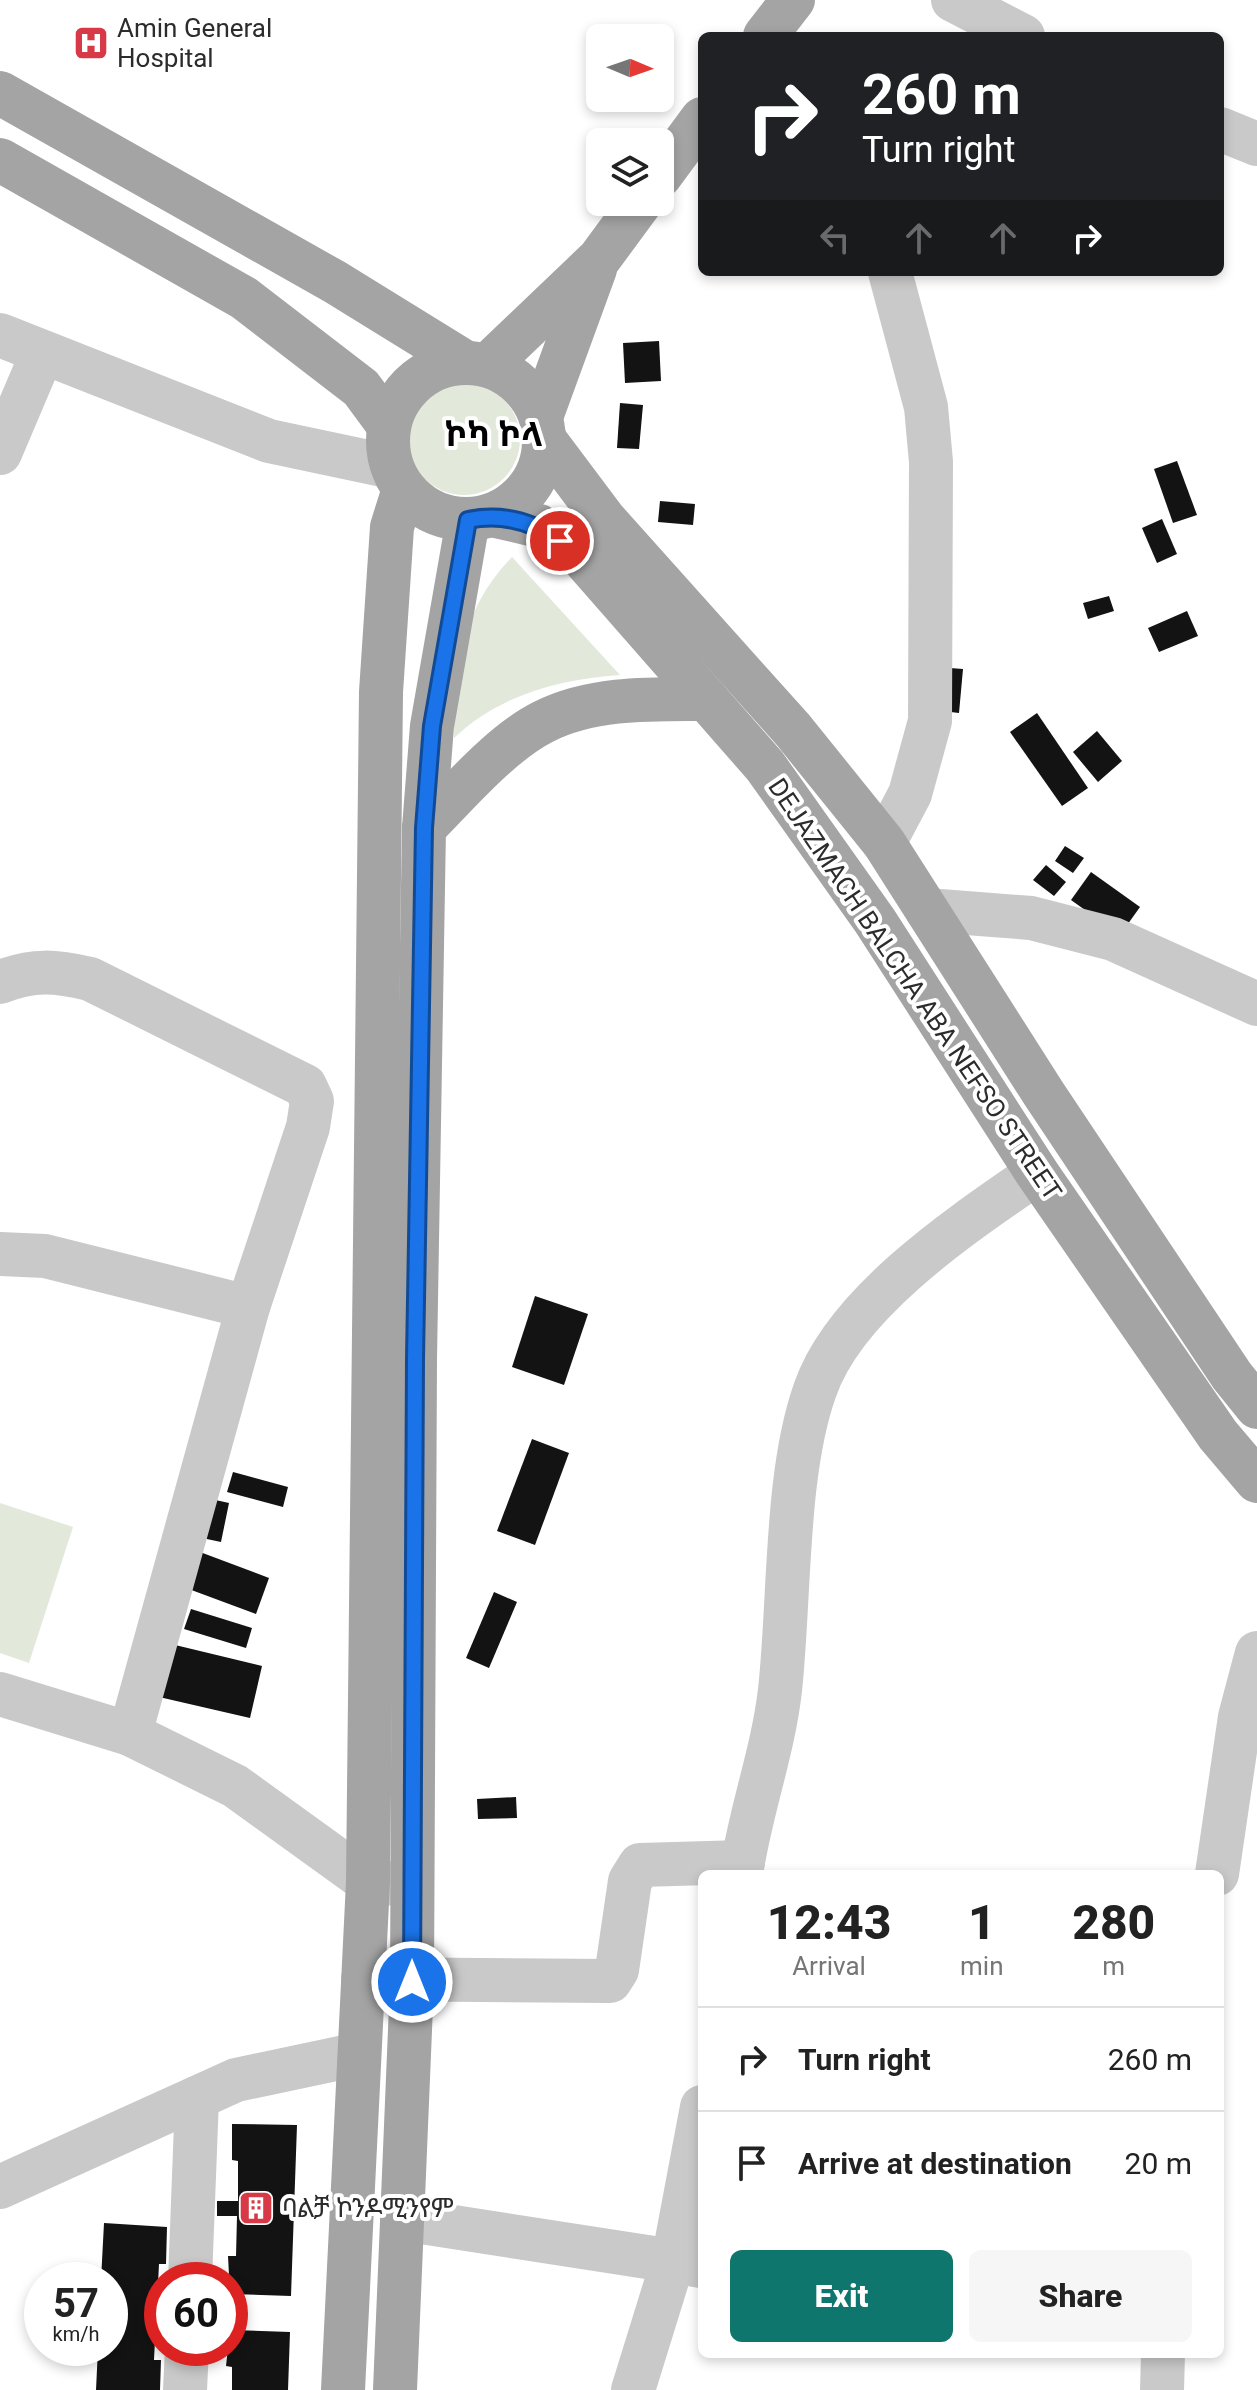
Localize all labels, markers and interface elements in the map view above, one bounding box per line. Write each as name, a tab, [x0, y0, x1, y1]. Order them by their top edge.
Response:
place label: Amin General Hospital	[117, 13, 272, 73]
hospital icon: Amin General Hospital	[72, 24, 110, 62]
north arrow	[586, 24, 674, 112]
map controls	[586, 24, 674, 216]
text: 260 m	[862, 62, 1021, 128]
icon: right	[730, 64, 834, 168]
button: layers	[586, 128, 674, 216]
text: Turn right	[862, 129, 1015, 171]
icon: left	[813, 216, 857, 260]
icon: ahead	[897, 216, 941, 260]
icon: ahead	[981, 216, 1025, 260]
icon: right	[1065, 216, 1109, 260]
district label: ኮካ ኮላ	[445, 414, 543, 454]
pin	[526, 507, 594, 575]
icon: arrive	[538, 519, 582, 563]
street label: DEJAZMACH BALCHA ABA NEFSO STREET	[762, 773, 1068, 1205]
text: 12:43	[767, 1894, 891, 1951]
text: 1	[968, 1894, 996, 1951]
text: 280	[1072, 1894, 1155, 1951]
position arrow	[370, 1940, 454, 2024]
text: Arrival	[792, 1951, 866, 1981]
text: min	[960, 1951, 1004, 1981]
text: m	[1102, 1951, 1125, 1981]
icon: right	[730, 2037, 774, 2081]
text: Turn right	[798, 2042, 931, 2077]
text: 260 m	[1108, 2042, 1192, 2077]
icon: arrive	[730, 2141, 774, 2185]
text: Arrive at destination	[798, 2146, 1072, 2181]
text: 20 m	[1125, 2146, 1192, 2181]
building icon: ባልቻ ኮንዶሚንየም	[237, 2189, 275, 2227]
place label: ባልቻ ኮንዶሚንየም	[282, 2193, 454, 2223]
button: Exit	[730, 2250, 953, 2342]
button: Share	[969, 2250, 1192, 2342]
speed limit sign: 60	[144, 2262, 248, 2366]
text: 57	[53, 2280, 99, 2327]
text: km/h	[53, 2322, 99, 2346]

